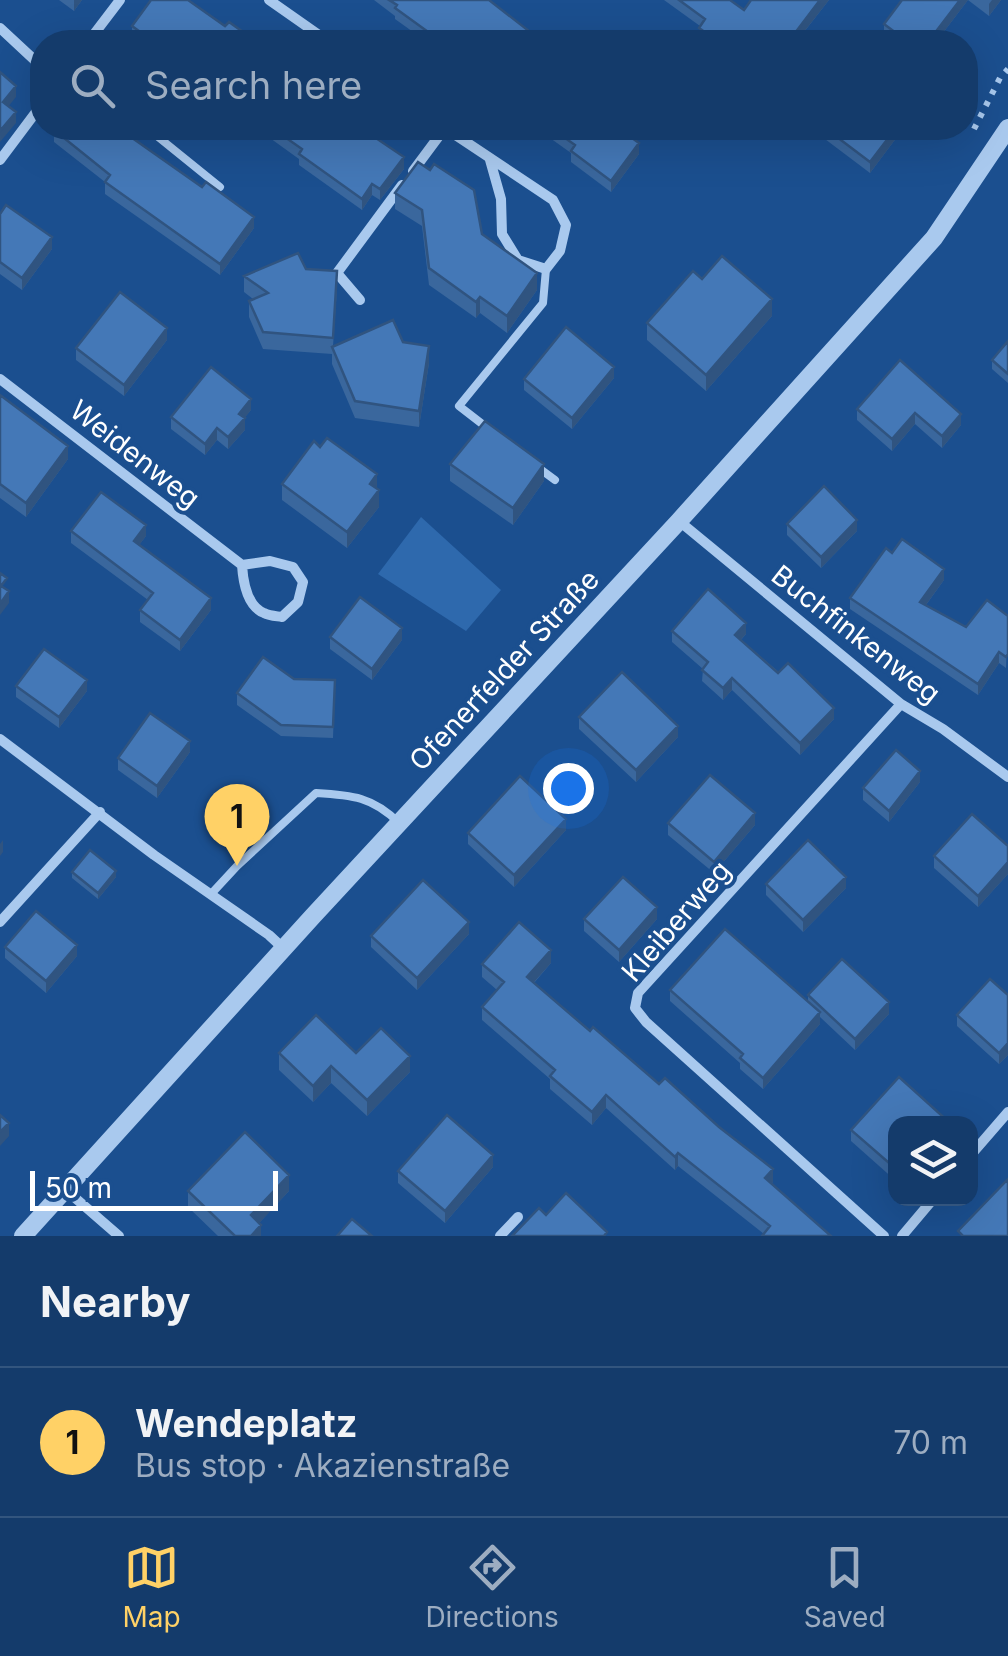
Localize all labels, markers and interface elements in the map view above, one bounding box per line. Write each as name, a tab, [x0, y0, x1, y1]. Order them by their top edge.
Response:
search box	[30, 30, 978, 140]
icon: search	[65, 58, 120, 113]
text: Search here	[145, 62, 362, 108]
street label: Weidenweg	[63, 393, 207, 515]
street label: Buchfinkenweg	[765, 558, 947, 710]
street label: Ofenerfelder Straße	[402, 562, 606, 778]
your location	[543, 763, 594, 814]
pin: 1	[204, 784, 270, 866]
street label: Kleiberweg	[614, 854, 738, 988]
map controls	[888, 1116, 978, 1206]
button: layers	[888, 1116, 978, 1206]
scale bar	[30, 1166, 278, 1210]
text: 50 m	[45, 1171, 112, 1205]
text: Nearby	[40, 1276, 191, 1327]
text: Wendeplatz	[135, 1400, 357, 1446]
text: 1	[66, 1423, 79, 1462]
text: 70 m	[893, 1423, 968, 1462]
text: Bus stop · Akazienstraße	[135, 1446, 510, 1485]
tab: Map	[122, 1540, 181, 1634]
tab: Directions	[425, 1540, 559, 1634]
tab: Saved	[804, 1540, 886, 1634]

